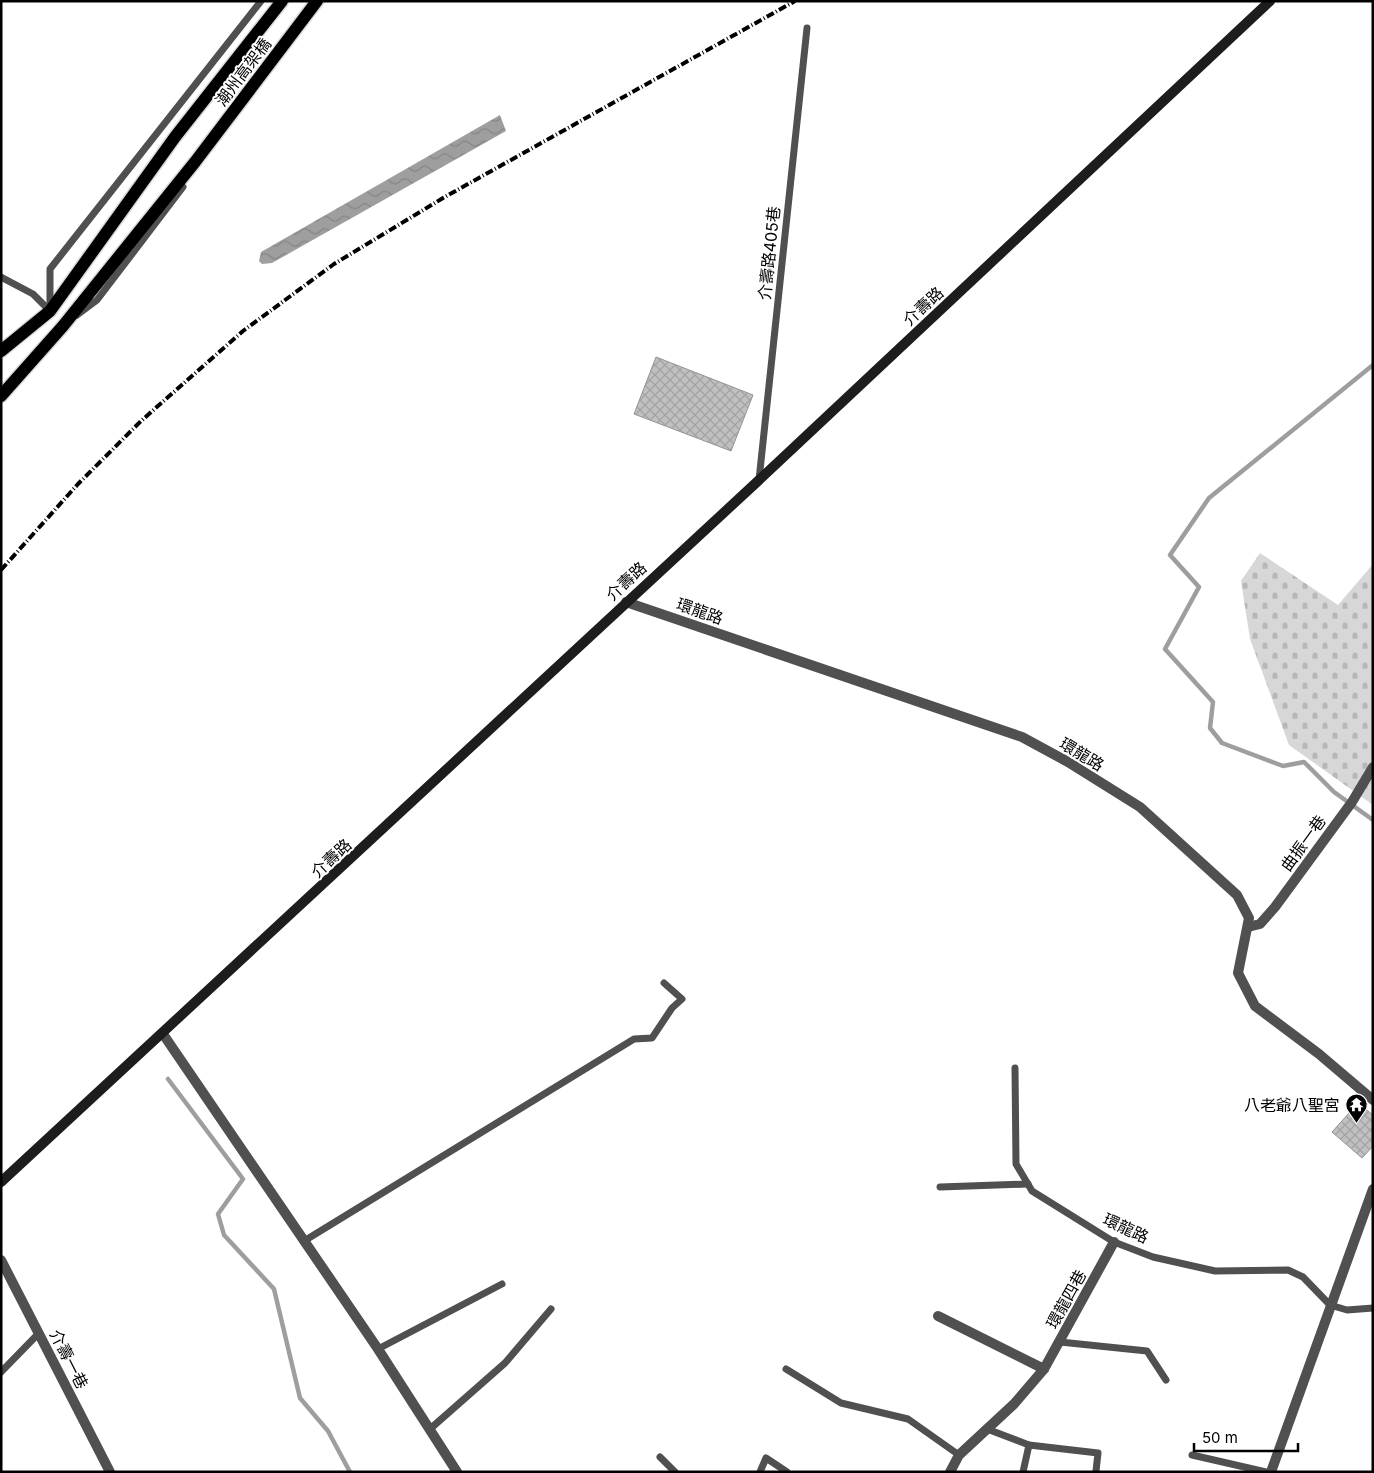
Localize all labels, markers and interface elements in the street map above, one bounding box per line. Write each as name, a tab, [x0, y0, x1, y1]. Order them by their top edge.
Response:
street label: 潮州高架橋	[211, 34, 275, 110]
street label: 介壽路405巷	[754, 205, 784, 301]
street label: 介壽路	[899, 282, 947, 330]
street label: 介壽路	[602, 557, 650, 605]
street label: 環龍路	[674, 594, 726, 628]
street label: 環龍路	[1056, 733, 1108, 775]
street label: 曲振一巷	[1276, 811, 1330, 875]
street label: 介壽路	[307, 834, 355, 882]
temple icon: 八老爺八聖宮	[1344, 1093, 1368, 1124]
place label: 八老爺八聖宮	[1244, 1095, 1340, 1115]
street label: 環龍路	[1100, 1209, 1152, 1247]
street label: 環龍四巷	[1042, 1266, 1090, 1332]
street label: 介壽一巷	[46, 1326, 92, 1392]
scale bar	[1194, 1420, 1298, 1452]
text: 50 m	[1202, 1428, 1238, 1447]

